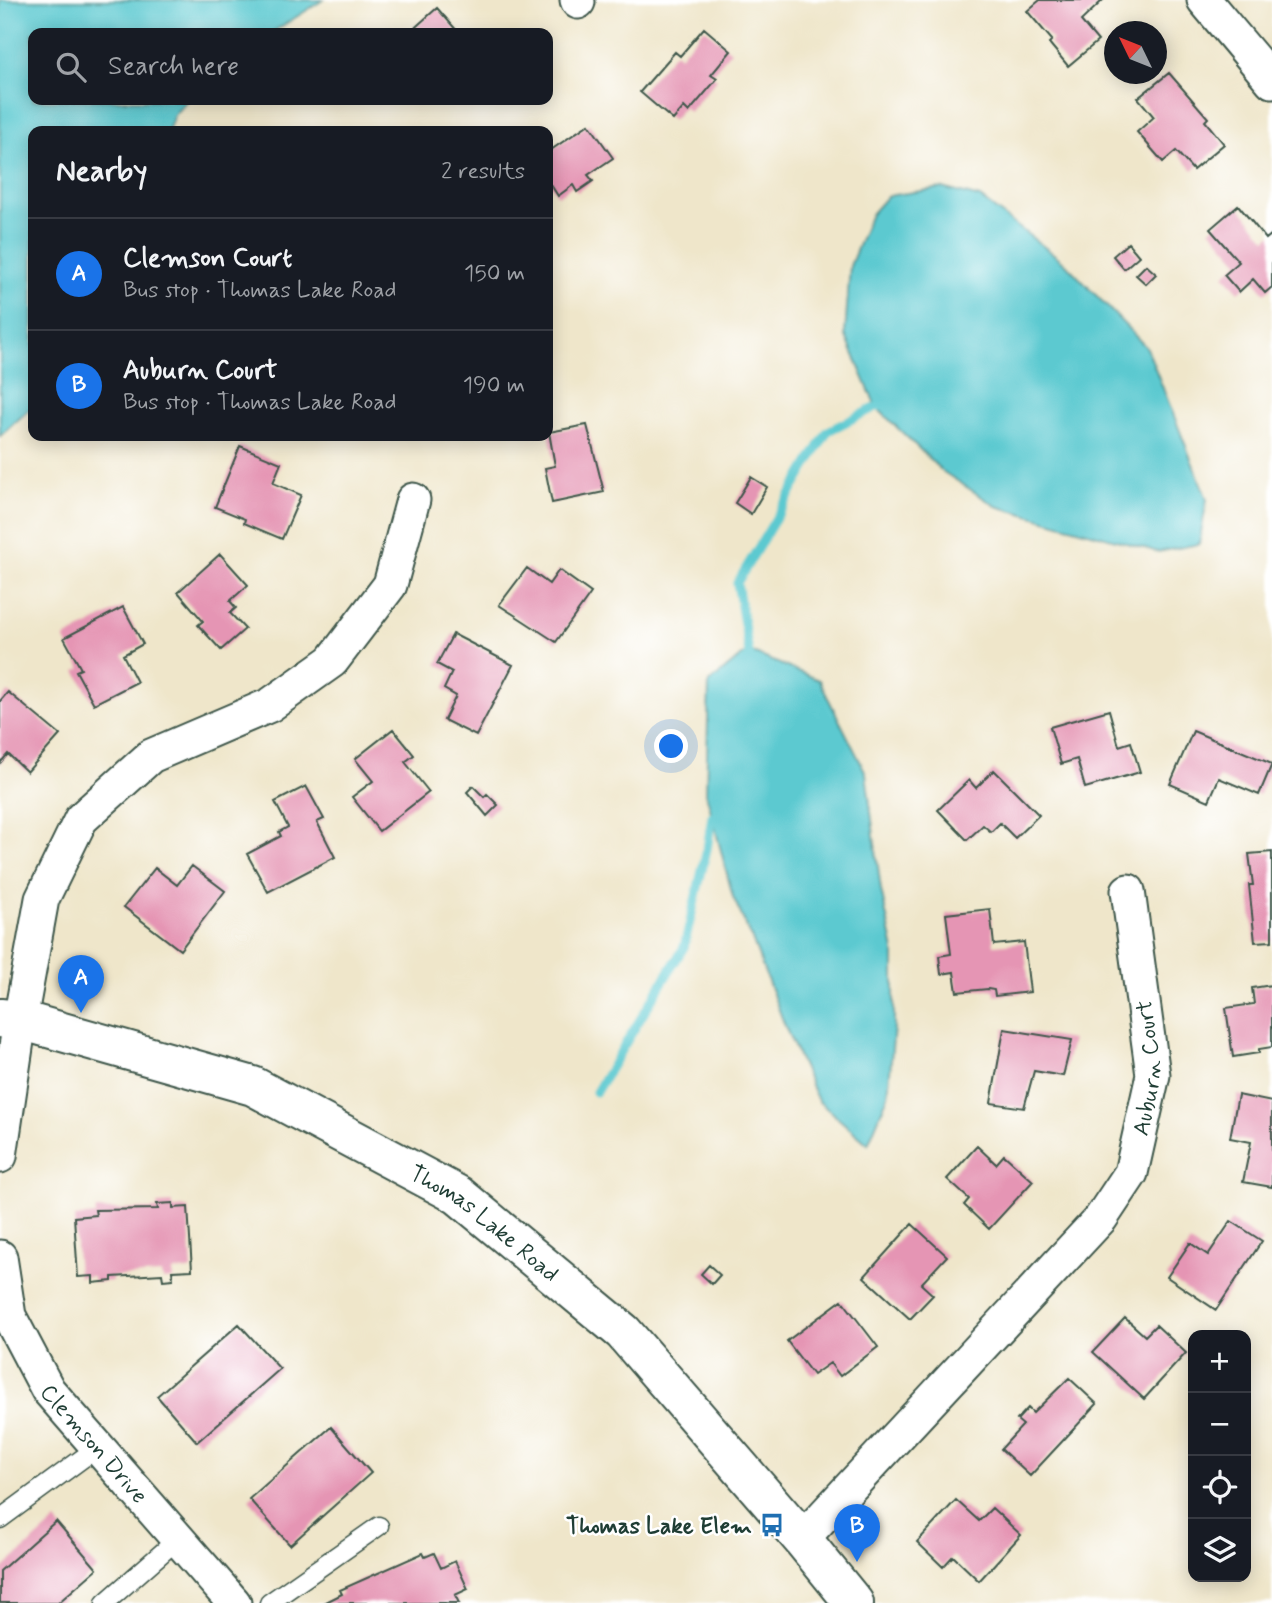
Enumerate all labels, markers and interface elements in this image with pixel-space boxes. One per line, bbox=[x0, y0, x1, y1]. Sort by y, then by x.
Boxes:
north arrow bbox=[1104, 21, 1167, 84]
search box bbox=[28, 28, 553, 105]
icon: search bbox=[52, 48, 90, 86]
text: Search here bbox=[108, 50, 239, 84]
text: Nearby bbox=[56, 152, 147, 191]
text: 2 results bbox=[441, 157, 525, 187]
text: Clemson Court bbox=[123, 242, 292, 276]
text: A bbox=[71, 259, 87, 289]
text: 150 m bbox=[464, 259, 525, 289]
text: Bus stop · Thomas Lake Road bbox=[123, 276, 397, 306]
text: Auburn Court bbox=[123, 354, 277, 388]
text: B bbox=[72, 371, 86, 401]
text: 190 m bbox=[463, 371, 525, 401]
text: Bus stop · Thomas Lake Road bbox=[123, 388, 397, 418]
your location bbox=[654, 729, 688, 763]
pin: A bbox=[58, 955, 104, 1013]
street label: Auburn Court bbox=[1127, 998, 1170, 1139]
street label: Thomas Lake Road bbox=[404, 1159, 564, 1290]
map controls bbox=[1188, 1330, 1251, 1582]
button: + bbox=[1188, 1330, 1251, 1393]
street label: Clemson Drive bbox=[33, 1378, 153, 1511]
button: − bbox=[1188, 1393, 1251, 1456]
button: locate bbox=[1188, 1456, 1251, 1519]
pin: B bbox=[834, 1504, 880, 1562]
bus stop icon: Thomas Lake Elem bbox=[758, 1511, 786, 1539]
place label: Thomas Lake Elem bbox=[566, 1512, 752, 1542]
button: layers bbox=[1188, 1519, 1251, 1582]

